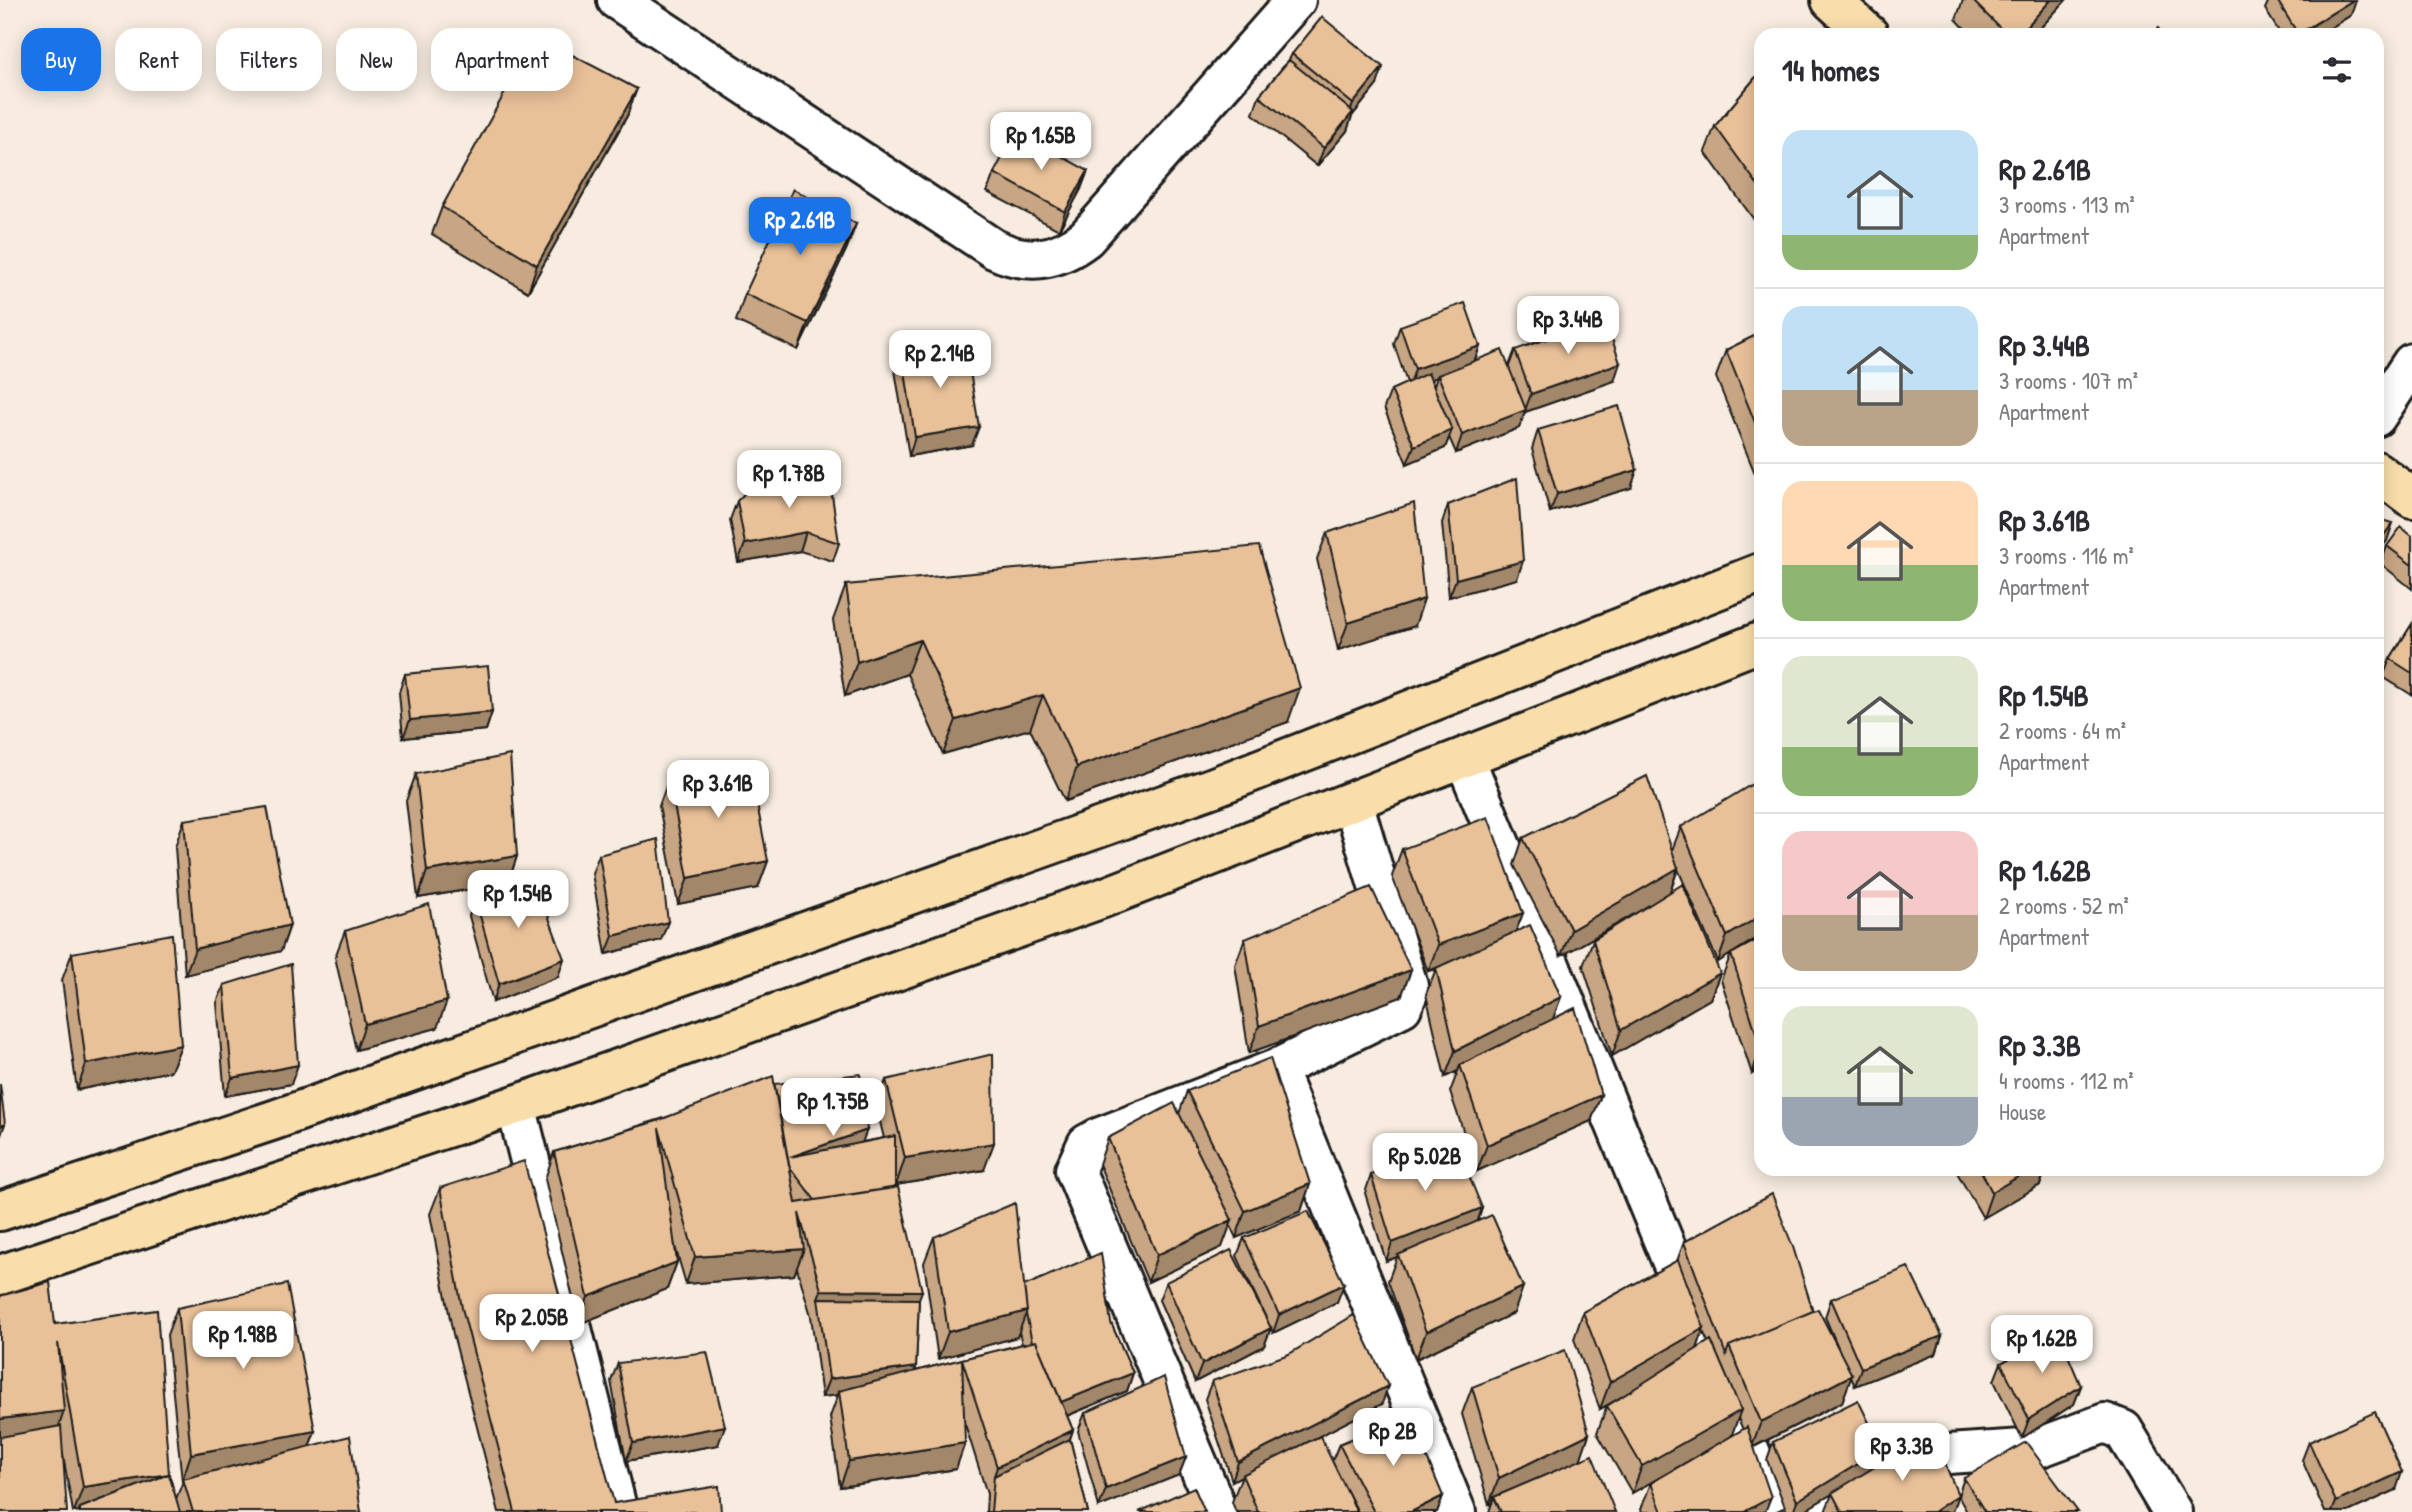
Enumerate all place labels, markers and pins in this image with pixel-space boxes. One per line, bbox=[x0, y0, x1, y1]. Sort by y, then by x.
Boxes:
pin: Rp 1.65B bbox=[969, 113, 1113, 172]
pin: Rp 2.61B bbox=[728, 198, 872, 257]
pin: Rp 3.44B bbox=[1496, 296, 1640, 356]
pin: Rp 2.14B bbox=[868, 330, 1012, 390]
pin: Rp 1.78B bbox=[717, 450, 861, 510]
pin: Rp 3.61B bbox=[646, 760, 790, 820]
pin: Rp 1.54B bbox=[446, 870, 590, 930]
pin: Rp 1.75B bbox=[761, 1078, 905, 1138]
pin: Rp 5.02B bbox=[1353, 1134, 1497, 1193]
pin: Rp 2.05B bbox=[460, 1294, 604, 1354]
pin: Rp 1.98B bbox=[171, 1312, 315, 1371]
pin: Rp 1.62B bbox=[1970, 1316, 2114, 1375]
pin: Rp 2B bbox=[1344, 1408, 1442, 1468]
pin: Rp 3.3B bbox=[1837, 1424, 1967, 1483]

